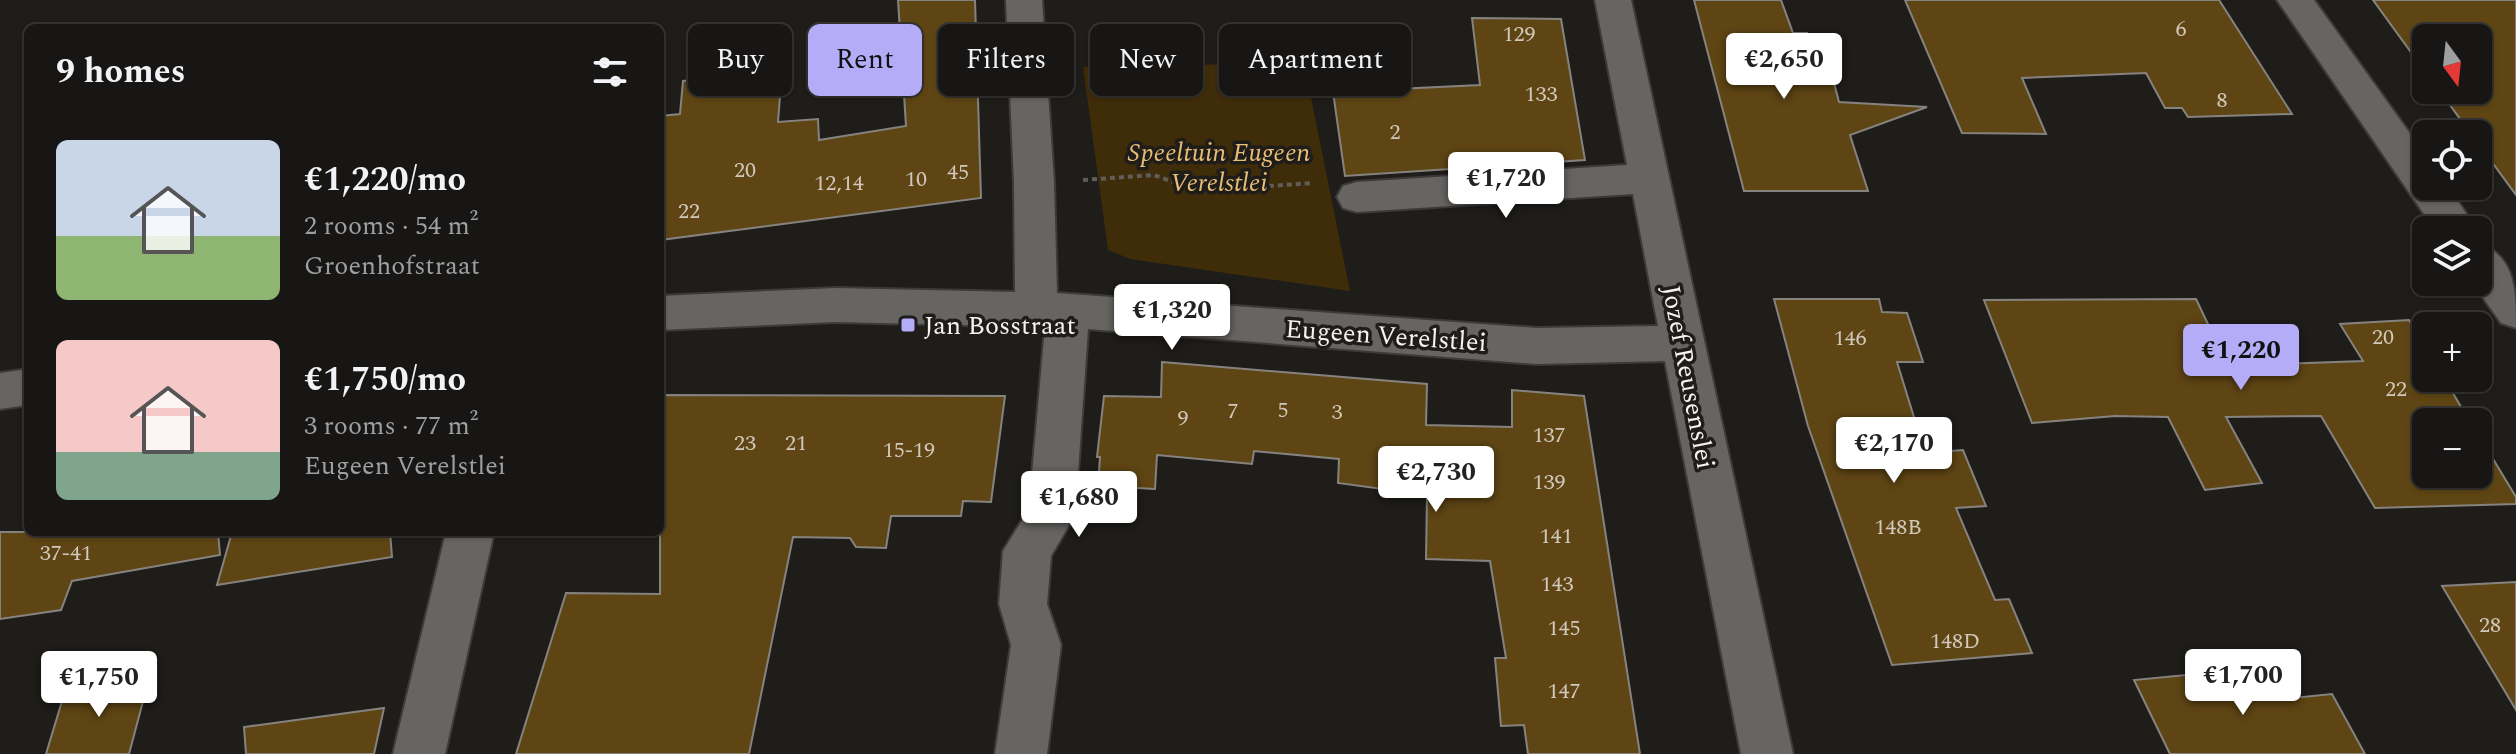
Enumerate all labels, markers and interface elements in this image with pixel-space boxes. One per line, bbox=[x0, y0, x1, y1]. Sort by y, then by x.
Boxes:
house number: 6 bbox=[2175, 13, 2187, 46]
house number: 129 bbox=[1502, 18, 1536, 51]
chip: Buy bbox=[688, 24, 792, 96]
chip: Rent bbox=[808, 24, 922, 96]
chip: Filters bbox=[938, 24, 1074, 96]
chip: New bbox=[1090, 24, 1203, 96]
chip: Apartment bbox=[1219, 24, 1411, 96]
north arrow bbox=[2412, 24, 2492, 104]
map controls bbox=[2412, 24, 2492, 488]
pin: €2,650 bbox=[1719, 33, 1849, 101]
text: €2,650 bbox=[1744, 39, 1824, 79]
text: 9 homes bbox=[56, 46, 186, 98]
icon: filters bbox=[588, 50, 632, 94]
house number: 133 bbox=[1524, 78, 1558, 111]
house number: 8 bbox=[2216, 84, 2228, 117]
house number: 2 bbox=[1389, 116, 1401, 149]
button: locate bbox=[2412, 120, 2492, 200]
park label: Speeltuin Eugeen Verelstlei bbox=[1128, 133, 1310, 203]
pin: €1,720 bbox=[1441, 152, 1571, 220]
text: €1,220/mo bbox=[304, 154, 466, 206]
house number: 20 bbox=[734, 154, 756, 187]
house number: 45 bbox=[947, 156, 969, 189]
text: €1,720 bbox=[1466, 158, 1546, 198]
house number: 10 bbox=[905, 163, 927, 196]
house number: 12,14 bbox=[814, 167, 864, 200]
icon: home bbox=[120, 172, 216, 268]
house number: 22 bbox=[678, 195, 700, 228]
text: 2 rooms · 54 m² bbox=[304, 206, 478, 246]
button: layers bbox=[2412, 216, 2492, 296]
text: Groenhofstraat bbox=[304, 246, 480, 286]
street label: Jozef Reusenslei bbox=[1651, 282, 1725, 473]
pin: €1,320 bbox=[1107, 284, 1237, 352]
text: €1,320 bbox=[1132, 290, 1212, 330]
place label: Jan Bosstraat bbox=[924, 306, 1076, 346]
street label: Eugeen Verelstlei bbox=[1284, 309, 1488, 363]
button: + bbox=[2412, 312, 2492, 392]
marker: Jan Bosstraat bbox=[899, 316, 917, 334]
house number: 20 bbox=[2372, 321, 2394, 354]
house number: 146 bbox=[1833, 322, 1867, 355]
pin: €1,220 bbox=[2176, 324, 2306, 392]
text: €1,220 bbox=[2201, 330, 2281, 370]
text: €1,750/mo bbox=[304, 354, 466, 406]
icon: home bbox=[120, 372, 216, 468]
house number: 22 bbox=[2385, 373, 2407, 406]
house number: 5 bbox=[1277, 394, 1289, 427]
house number: 7 bbox=[1227, 395, 1239, 428]
house number: 3 bbox=[1331, 396, 1343, 429]
house number: 9 bbox=[1177, 402, 1189, 435]
text: 3 rooms · 77 m² bbox=[304, 406, 478, 446]
button: − bbox=[2412, 408, 2492, 488]
pin: €2,170 bbox=[1829, 417, 1959, 485]
house number: 137 bbox=[1532, 419, 1566, 452]
text: €2,170 bbox=[1854, 423, 1934, 463]
house number: 23 bbox=[734, 427, 756, 460]
house number: 21 bbox=[785, 427, 807, 460]
house number: 15-19 bbox=[883, 434, 935, 467]
text: Eugeen Verelstlei bbox=[304, 446, 506, 486]
pin: €2,730 bbox=[1371, 446, 1501, 514]
text: €2,730 bbox=[1396, 452, 1476, 492]
house number: 139 bbox=[1532, 466, 1566, 499]
pin: €1,680 bbox=[1014, 471, 1144, 539]
text: €1,680 bbox=[1039, 477, 1119, 517]
house number: 148B bbox=[1874, 511, 1922, 544]
house number: 141 bbox=[1539, 520, 1573, 553]
house number: 37-41 bbox=[40, 537, 92, 570]
house number: 143 bbox=[1540, 568, 1574, 601]
house number: 28 bbox=[2479, 609, 2501, 642]
house number: 145 bbox=[1547, 612, 1581, 645]
house number: 148D bbox=[1930, 625, 1980, 658]
pin: €1,700 bbox=[2178, 649, 2308, 717]
pin: €1,750 bbox=[34, 651, 164, 719]
text: €1,700 bbox=[2203, 655, 2283, 695]
text: €1,750 bbox=[59, 657, 139, 697]
house number: 147 bbox=[1547, 675, 1581, 708]

